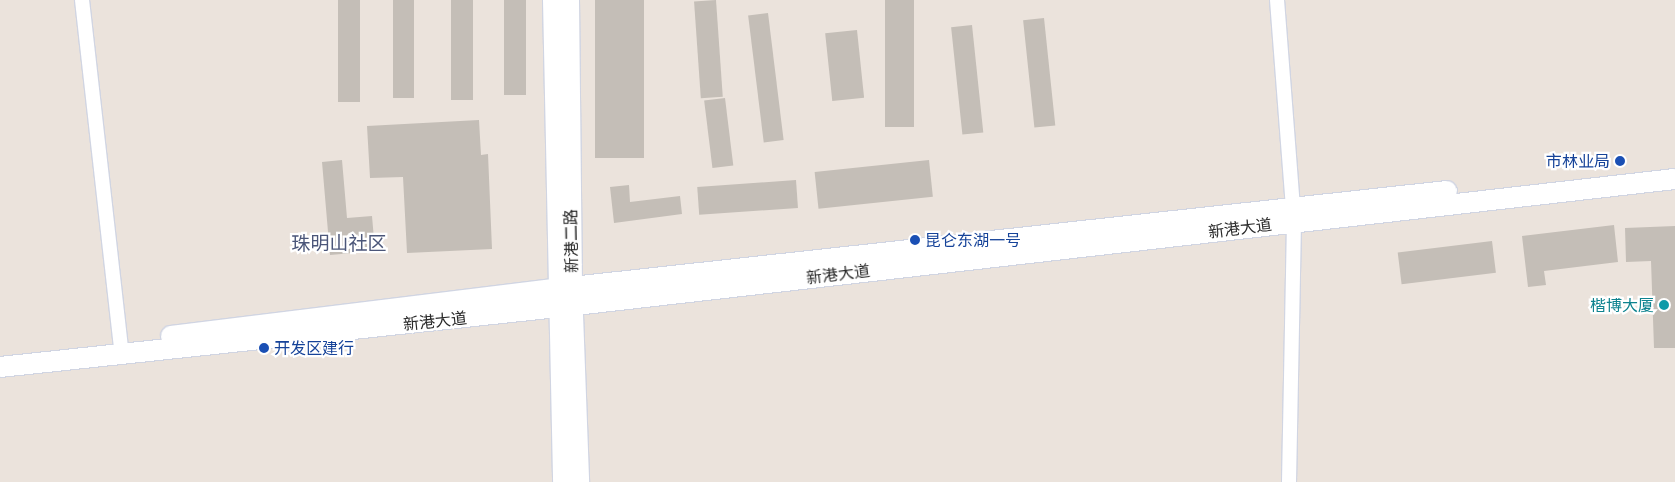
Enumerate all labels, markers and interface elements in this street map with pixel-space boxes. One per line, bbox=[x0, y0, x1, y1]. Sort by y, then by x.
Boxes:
place label: 市林业局 bbox=[1546, 151, 1610, 171]
marker: 市林业局 bbox=[1614, 155, 1626, 167]
street label: 新港二路 bbox=[561, 209, 581, 273]
street label: 新港大道 bbox=[1207, 215, 1273, 241]
place label: 昆仑东湖一号 bbox=[925, 230, 1021, 250]
district label: 珠明山社区 bbox=[292, 233, 386, 255]
marker: 昆仑东湖一号 bbox=[909, 234, 921, 246]
street label: 新港大道 bbox=[805, 261, 871, 287]
place label: 楷博大厦 bbox=[1590, 295, 1654, 315]
marker: 楷博大厦 bbox=[1658, 299, 1670, 311]
street label: 新港大道 bbox=[402, 308, 468, 334]
place label: 开发区建行 bbox=[274, 338, 354, 358]
marker: 开发区建行 bbox=[258, 342, 270, 354]

